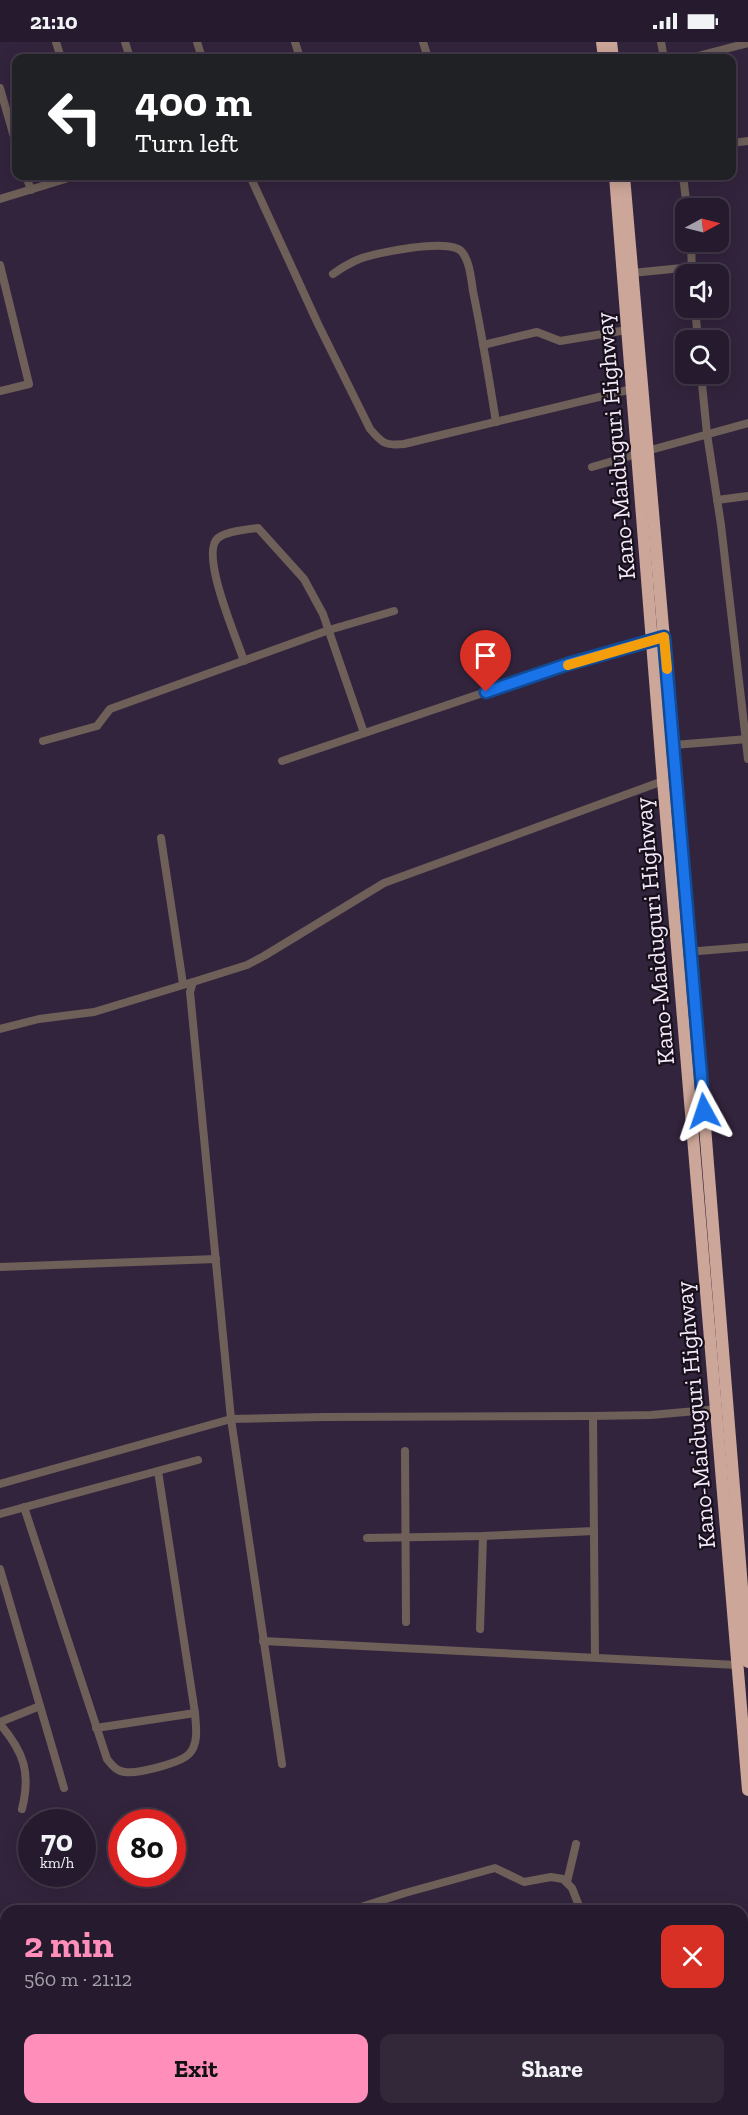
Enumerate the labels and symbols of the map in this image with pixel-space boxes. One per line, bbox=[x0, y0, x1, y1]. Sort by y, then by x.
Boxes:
north arrow bbox=[675, 198, 729, 252]
street label: Kano-Maiduguri Highway bbox=[589, 310, 641, 581]
pin bbox=[460, 630, 511, 692]
street label: Kano-Maiduguri Highway bbox=[628, 795, 680, 1066]
position arrow bbox=[672, 1079, 736, 1143]
street label: Kano-Maiduguri Highway bbox=[669, 1279, 721, 1550]
speed limit sign: 80 bbox=[108, 1809, 186, 1887]

